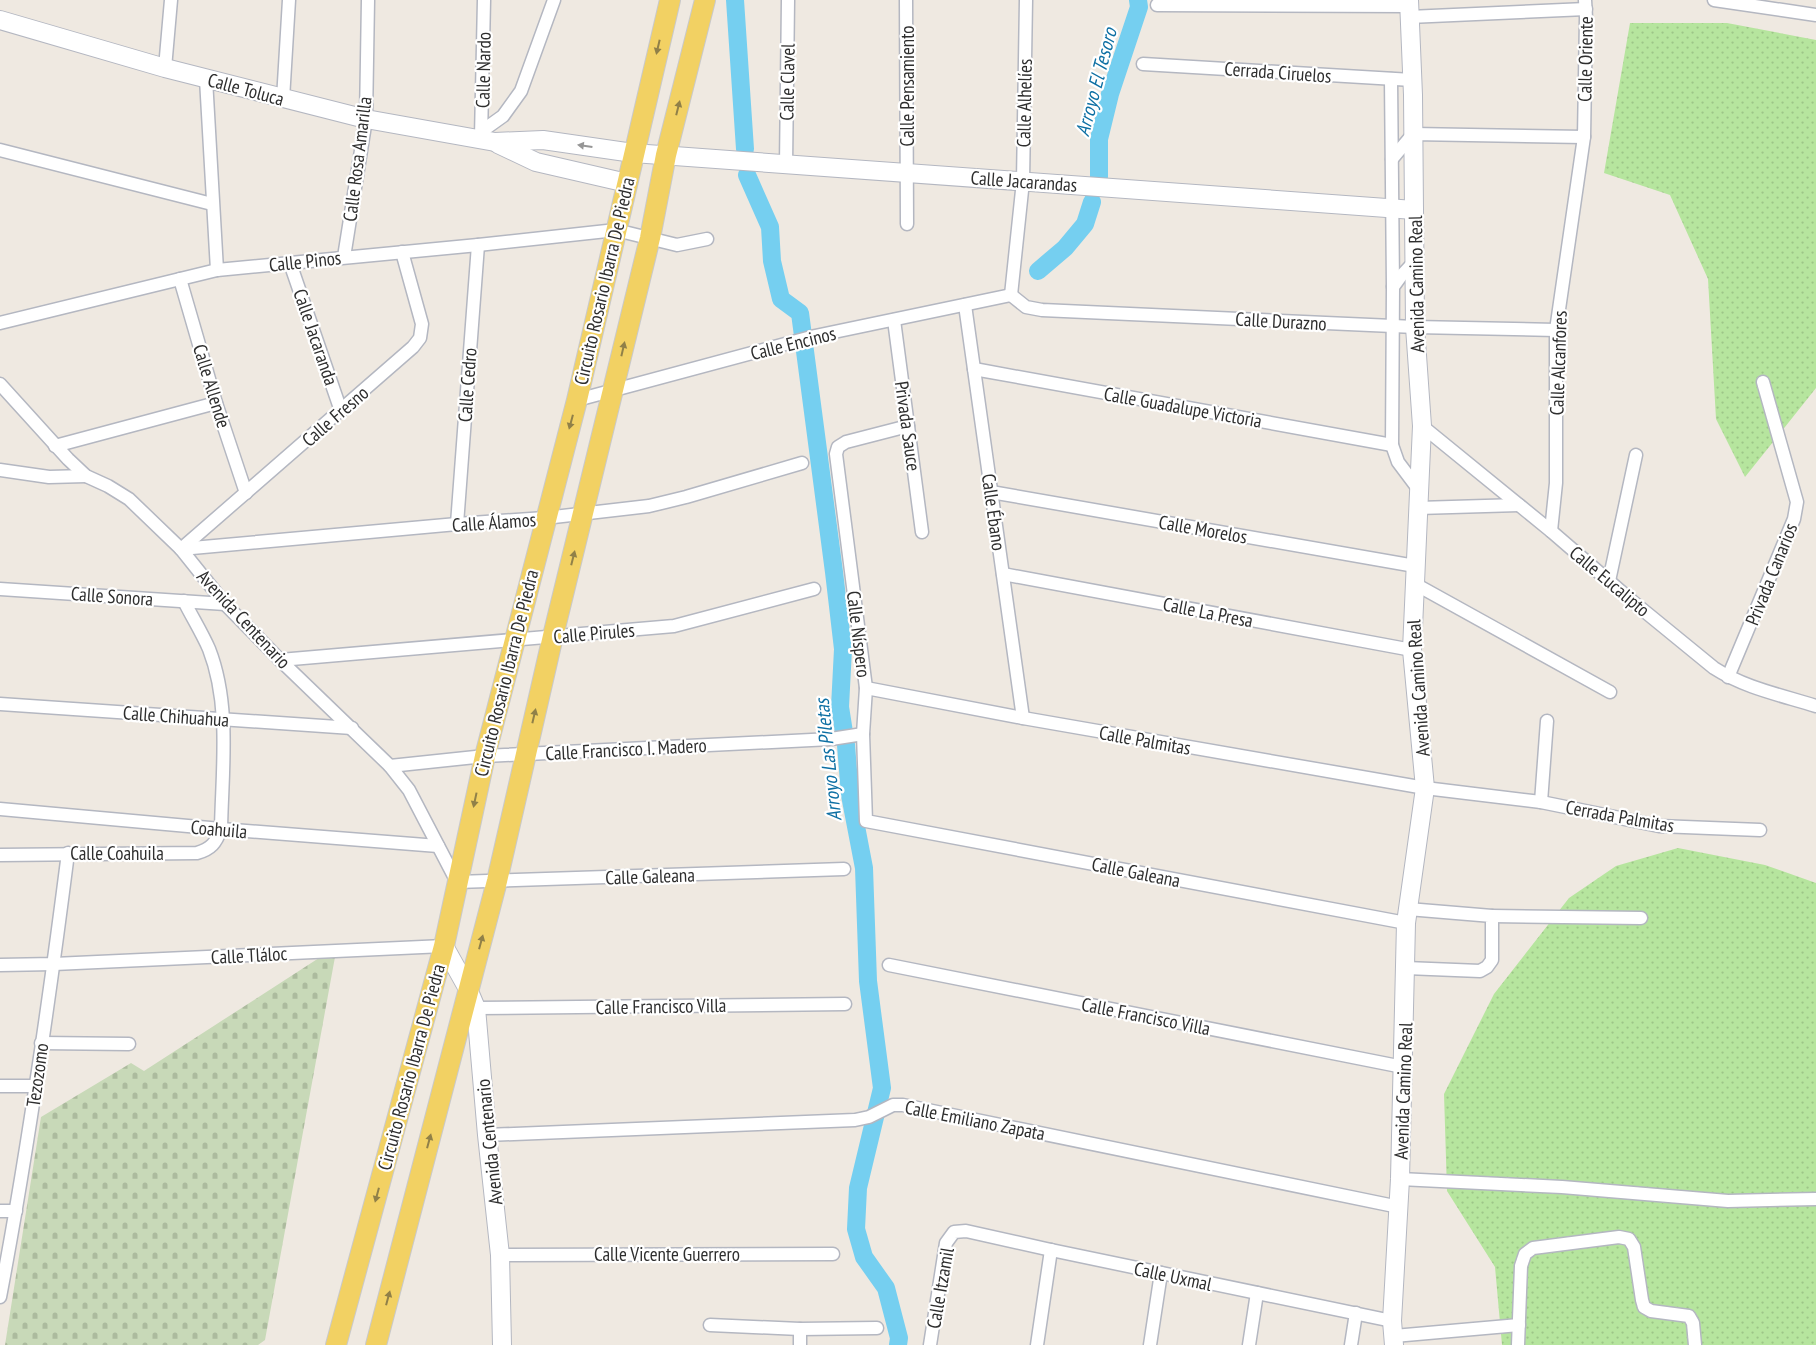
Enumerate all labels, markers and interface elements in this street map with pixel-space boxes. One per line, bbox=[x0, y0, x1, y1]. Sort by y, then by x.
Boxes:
street label: Calle Oriente bbox=[1572, 16, 1598, 102]
water label: Arroyo El Tesoro bbox=[1069, 24, 1123, 139]
street label: Calle Pensamiento bbox=[895, 26, 919, 146]
street label: Calle Nardo bbox=[470, 32, 496, 108]
one-way arrow bbox=[654, 40, 662, 55]
street label: Calle Clavel bbox=[774, 43, 800, 121]
street label: Cerrada Ciruelos bbox=[1224, 56, 1332, 88]
street label: Calle Alhelíes bbox=[1011, 58, 1037, 148]
street label: Calle Toluca bbox=[205, 67, 287, 111]
street label: Calle Rosa Amarilla bbox=[337, 95, 377, 223]
one-way arrow bbox=[674, 101, 682, 116]
one-way arrow bbox=[577, 142, 593, 150]
street label: Calle Jacarandas bbox=[970, 165, 1078, 197]
street label: Circuito Rosario Ibarra De Piedra bbox=[568, 175, 640, 387]
street label: Avenida Camino Real bbox=[1403, 215, 1429, 353]
street label: Calle Pinos bbox=[268, 245, 342, 277]
street label: Calle Jacaranda bbox=[288, 286, 344, 388]
street label: Calle Durazno bbox=[1235, 307, 1327, 335]
street label: Calle Alcanfores bbox=[1544, 310, 1572, 416]
street label: Calle Encinos bbox=[748, 321, 838, 365]
street label: Calle Allende bbox=[188, 341, 236, 431]
one-way arrow bbox=[619, 342, 627, 357]
street label: Calle Cedro bbox=[452, 347, 482, 423]
street label: Calle Fresno bbox=[297, 380, 373, 452]
street label: Privada Sauce bbox=[890, 380, 926, 473]
street label: Calle Guadalupe Victoria bbox=[1102, 381, 1264, 433]
one-way arrow bbox=[567, 415, 575, 430]
street label: Calle Ébano bbox=[977, 472, 1011, 552]
street label: Calle Álamos bbox=[451, 507, 537, 537]
street label: Calle Morelos bbox=[1157, 509, 1249, 549]
street label: Privada Canarios bbox=[1740, 519, 1802, 629]
street label: Calle Eucalipto bbox=[1565, 540, 1655, 622]
one-way arrow bbox=[569, 551, 577, 566]
street label: Avenida Centenario bbox=[192, 564, 296, 674]
street label: Circuito Rosario Ibarra De Piedra bbox=[469, 567, 543, 779]
street label: Calle Sonora bbox=[70, 581, 154, 611]
street label: Calle Níspero bbox=[842, 589, 876, 679]
street label: Calle La Presa bbox=[1161, 592, 1255, 632]
street label: Calle Pirules bbox=[552, 617, 636, 649]
street label: Avenida Camino Real bbox=[1401, 618, 1435, 757]
water label: Arroyo Las Piletas bbox=[808, 695, 847, 822]
street label: Calle Chihuahua bbox=[122, 700, 230, 732]
one-way arrow bbox=[530, 708, 538, 723]
street label: Calle Palmitas bbox=[1097, 720, 1193, 760]
street label: Calle Francisco I. Madero bbox=[545, 733, 707, 765]
one-way arrow bbox=[471, 792, 479, 807]
street label: Cerrada Palmitas bbox=[1564, 795, 1676, 837]
street label: Coahuila bbox=[190, 815, 248, 843]
street label: Calle Coahuila bbox=[70, 841, 164, 865]
street label: Calle Galeana bbox=[1090, 852, 1182, 892]
street label: Calle Galeana bbox=[605, 862, 695, 890]
one-way arrow bbox=[477, 935, 485, 950]
street label: Calle Tláloc bbox=[210, 941, 288, 969]
street label: Circuito Rosario Ibarra De Piedra bbox=[372, 961, 450, 1173]
street label: Calle Francisco Villa bbox=[1080, 992, 1212, 1040]
street label: Calle Francisco Villa bbox=[595, 993, 727, 1019]
street label: Avenida Camino Real bbox=[1389, 1021, 1417, 1160]
street label: Tezozomo bbox=[21, 1042, 53, 1108]
street label: Avenida Centenario bbox=[470, 1078, 508, 1206]
street label: Calle Emiliano Zapata bbox=[903, 1095, 1047, 1145]
one-way arrow bbox=[425, 1133, 433, 1148]
one-way arrow bbox=[372, 1188, 380, 1203]
street label: Calle Vicente Guerrero bbox=[594, 1242, 740, 1266]
street label: Calle Itzamil bbox=[921, 1245, 959, 1330]
street label: Calle Uxmal bbox=[1132, 1256, 1215, 1296]
one-way arrow bbox=[385, 1290, 393, 1305]

